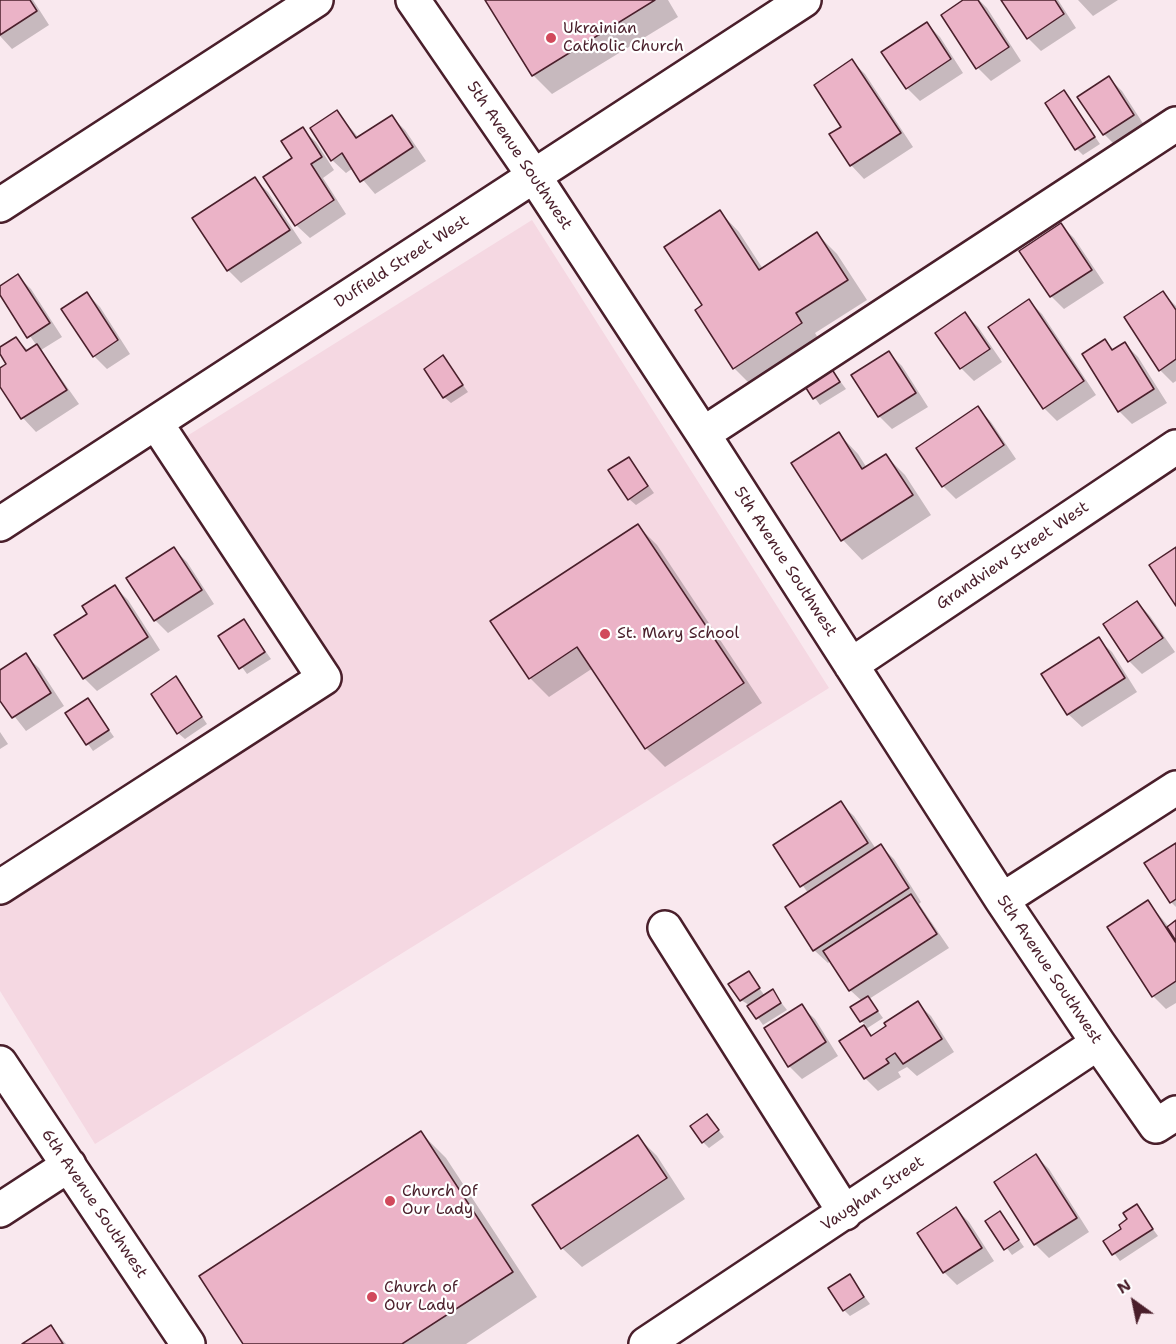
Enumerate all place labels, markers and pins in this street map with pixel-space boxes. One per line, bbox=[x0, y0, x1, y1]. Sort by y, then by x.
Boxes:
place label: Ukrainian Catholic Church bbox=[563, 19, 684, 57]
marker: Ukrainian Catholic Church bbox=[544, 31, 558, 45]
place label: St. Mary School bbox=[617, 624, 739, 644]
marker: St. Mary School bbox=[598, 627, 612, 641]
place label: Church Of Our Lady bbox=[402, 1182, 478, 1220]
marker: Church Of Our Lady bbox=[383, 1194, 397, 1208]
place label: Church of Our Lady bbox=[384, 1278, 458, 1316]
marker: Church of Our Lady bbox=[365, 1290, 379, 1304]

